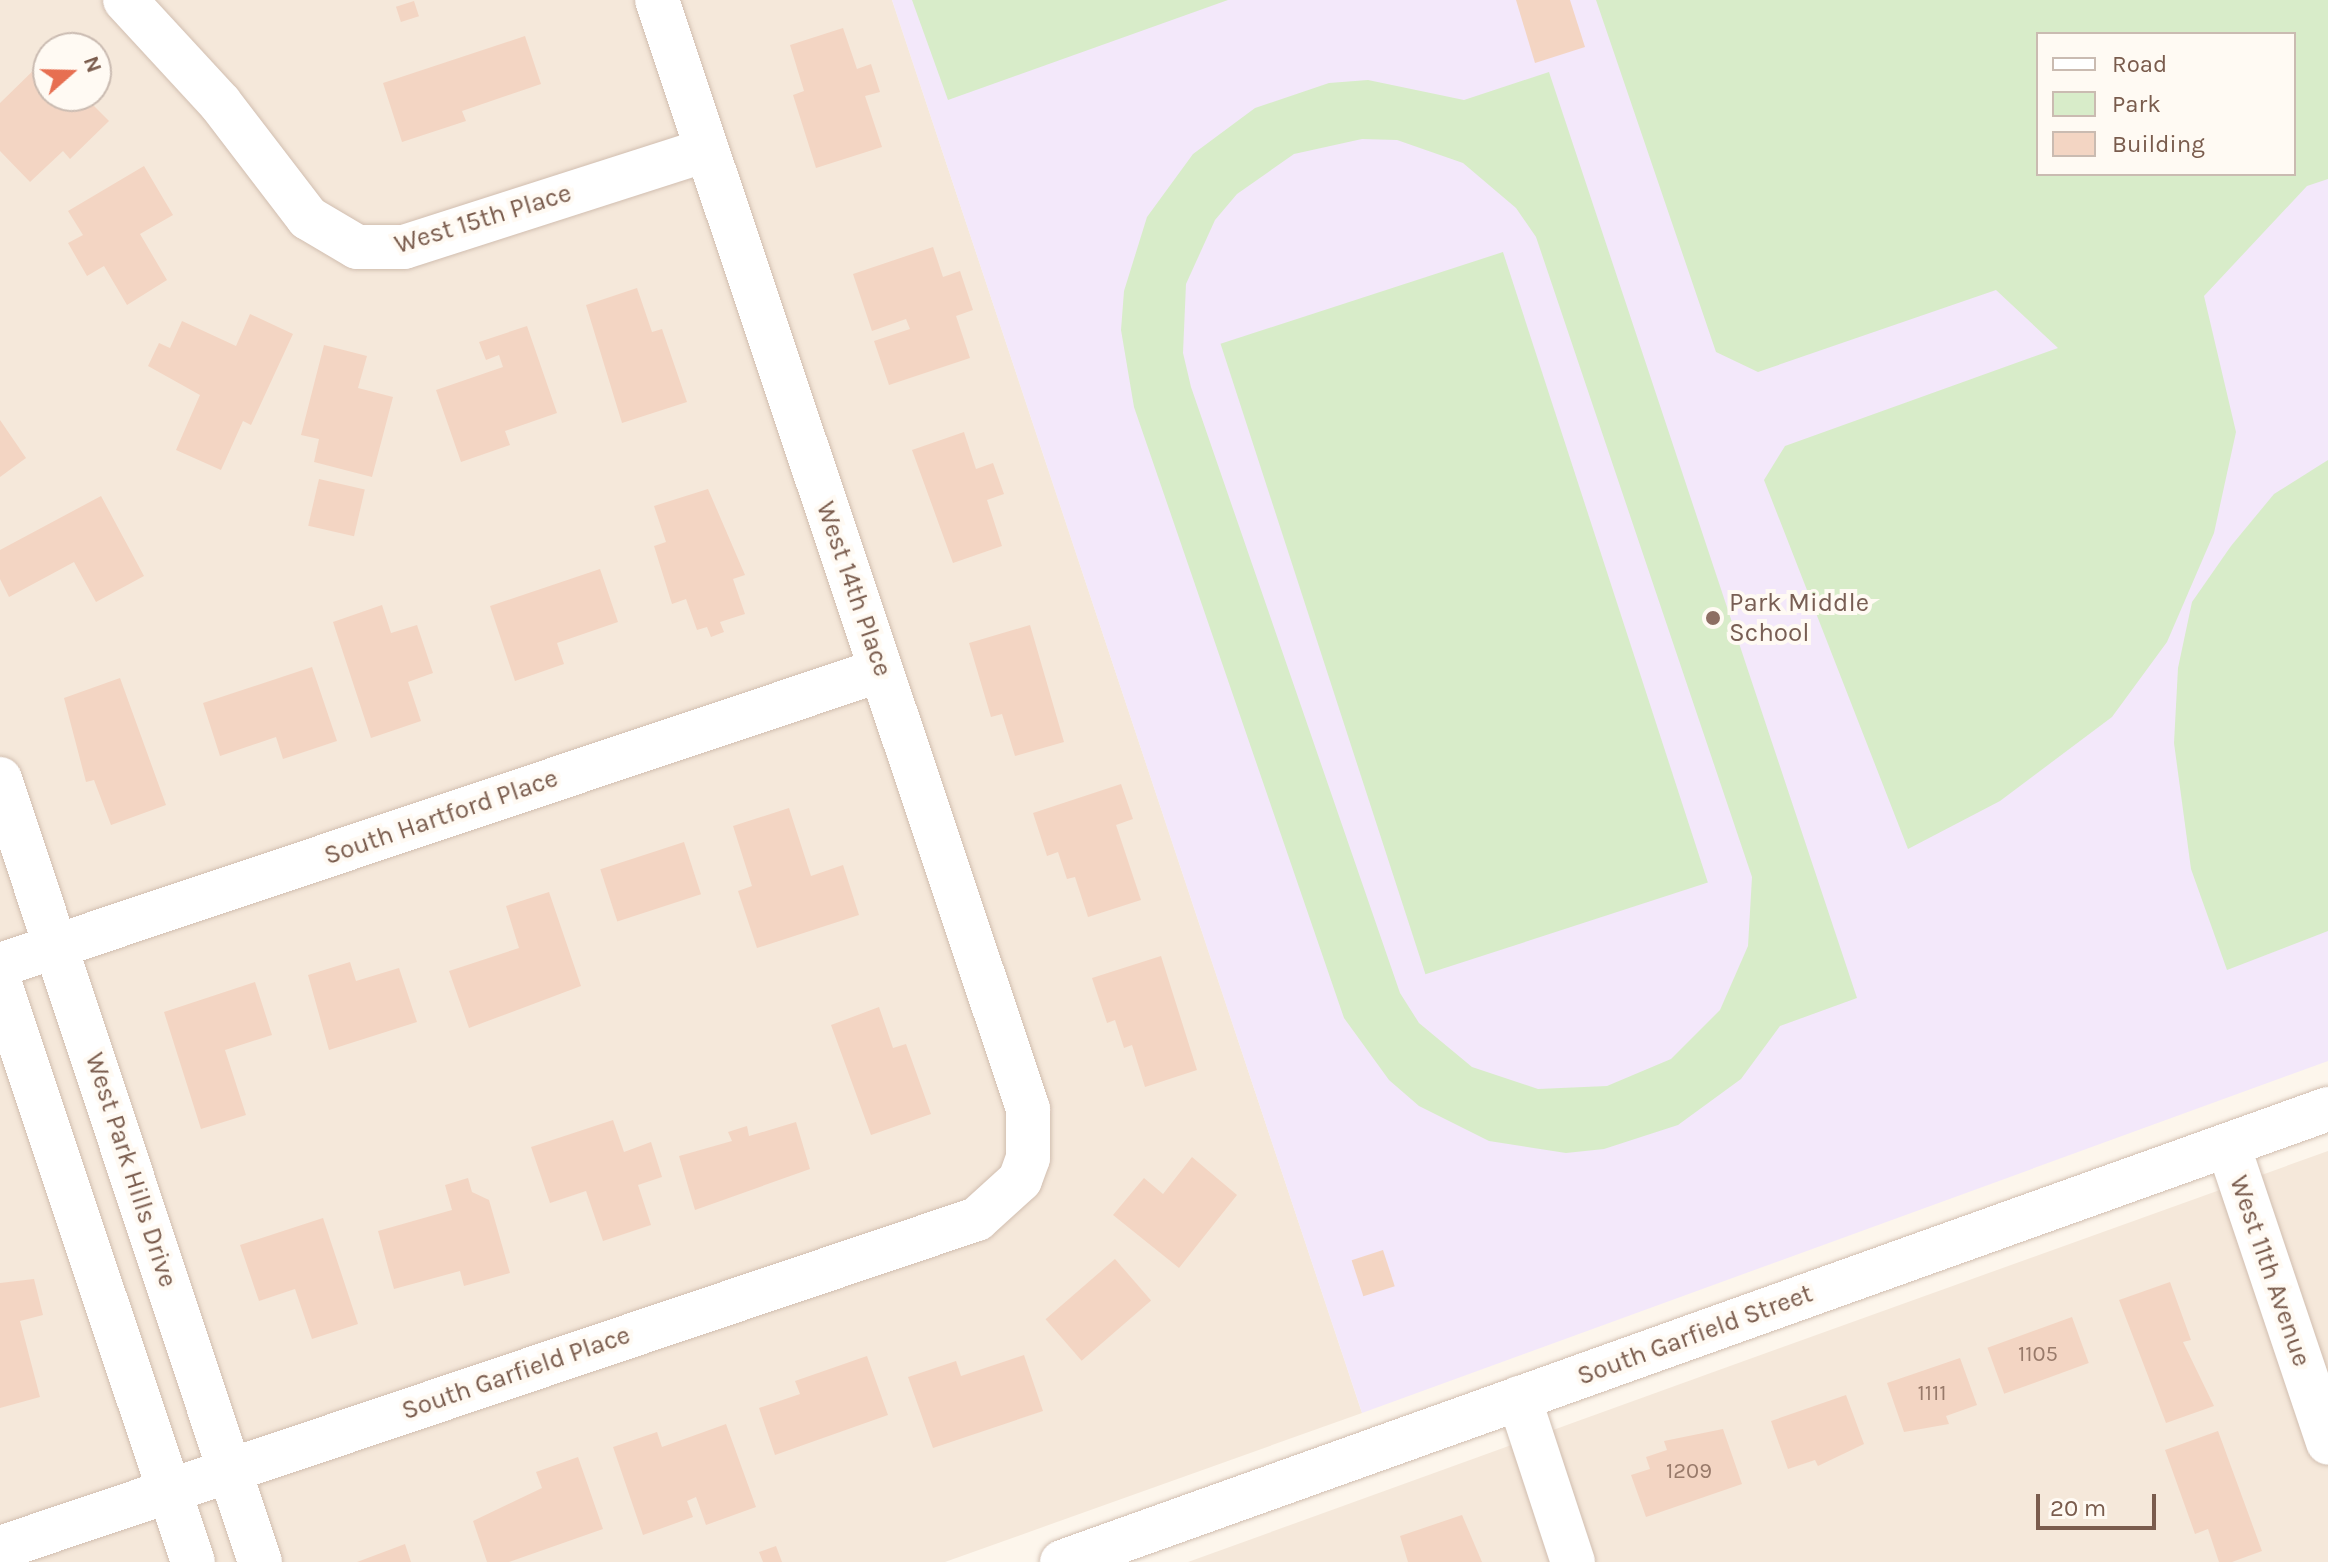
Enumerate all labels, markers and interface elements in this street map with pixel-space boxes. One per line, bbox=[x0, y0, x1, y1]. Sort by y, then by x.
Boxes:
north arrow bbox=[32, 32, 112, 112]
legend bbox=[2036, 32, 2296, 176]
text: Road bbox=[2112, 50, 2167, 78]
text: N bbox=[78, 53, 108, 76]
text: Park bbox=[2112, 90, 2161, 118]
text: Building bbox=[2112, 130, 2205, 158]
street label: West 15th Place bbox=[391, 177, 575, 261]
street label: West 14th Place bbox=[809, 497, 899, 681]
place label: Park Middle School bbox=[1729, 587, 1869, 648]
marker: Park Middle School bbox=[1704, 609, 1722, 627]
street label: South Hartford Place bbox=[320, 762, 562, 872]
street label: West Park Hills Drive bbox=[78, 1049, 184, 1291]
street label: West 11th Avenue bbox=[2223, 1171, 2317, 1371]
street label: South Garfield Street bbox=[1573, 1278, 1817, 1392]
street label: South Garfield Place bbox=[398, 1319, 634, 1427]
house number: 1105 bbox=[2018, 1342, 2058, 1368]
house number: 1111 bbox=[1917, 1381, 1947, 1407]
house number: 1209 bbox=[1666, 1459, 1712, 1485]
scale bar bbox=[2040, 1478, 2160, 1528]
text: 20 m bbox=[2050, 1494, 2106, 1522]

